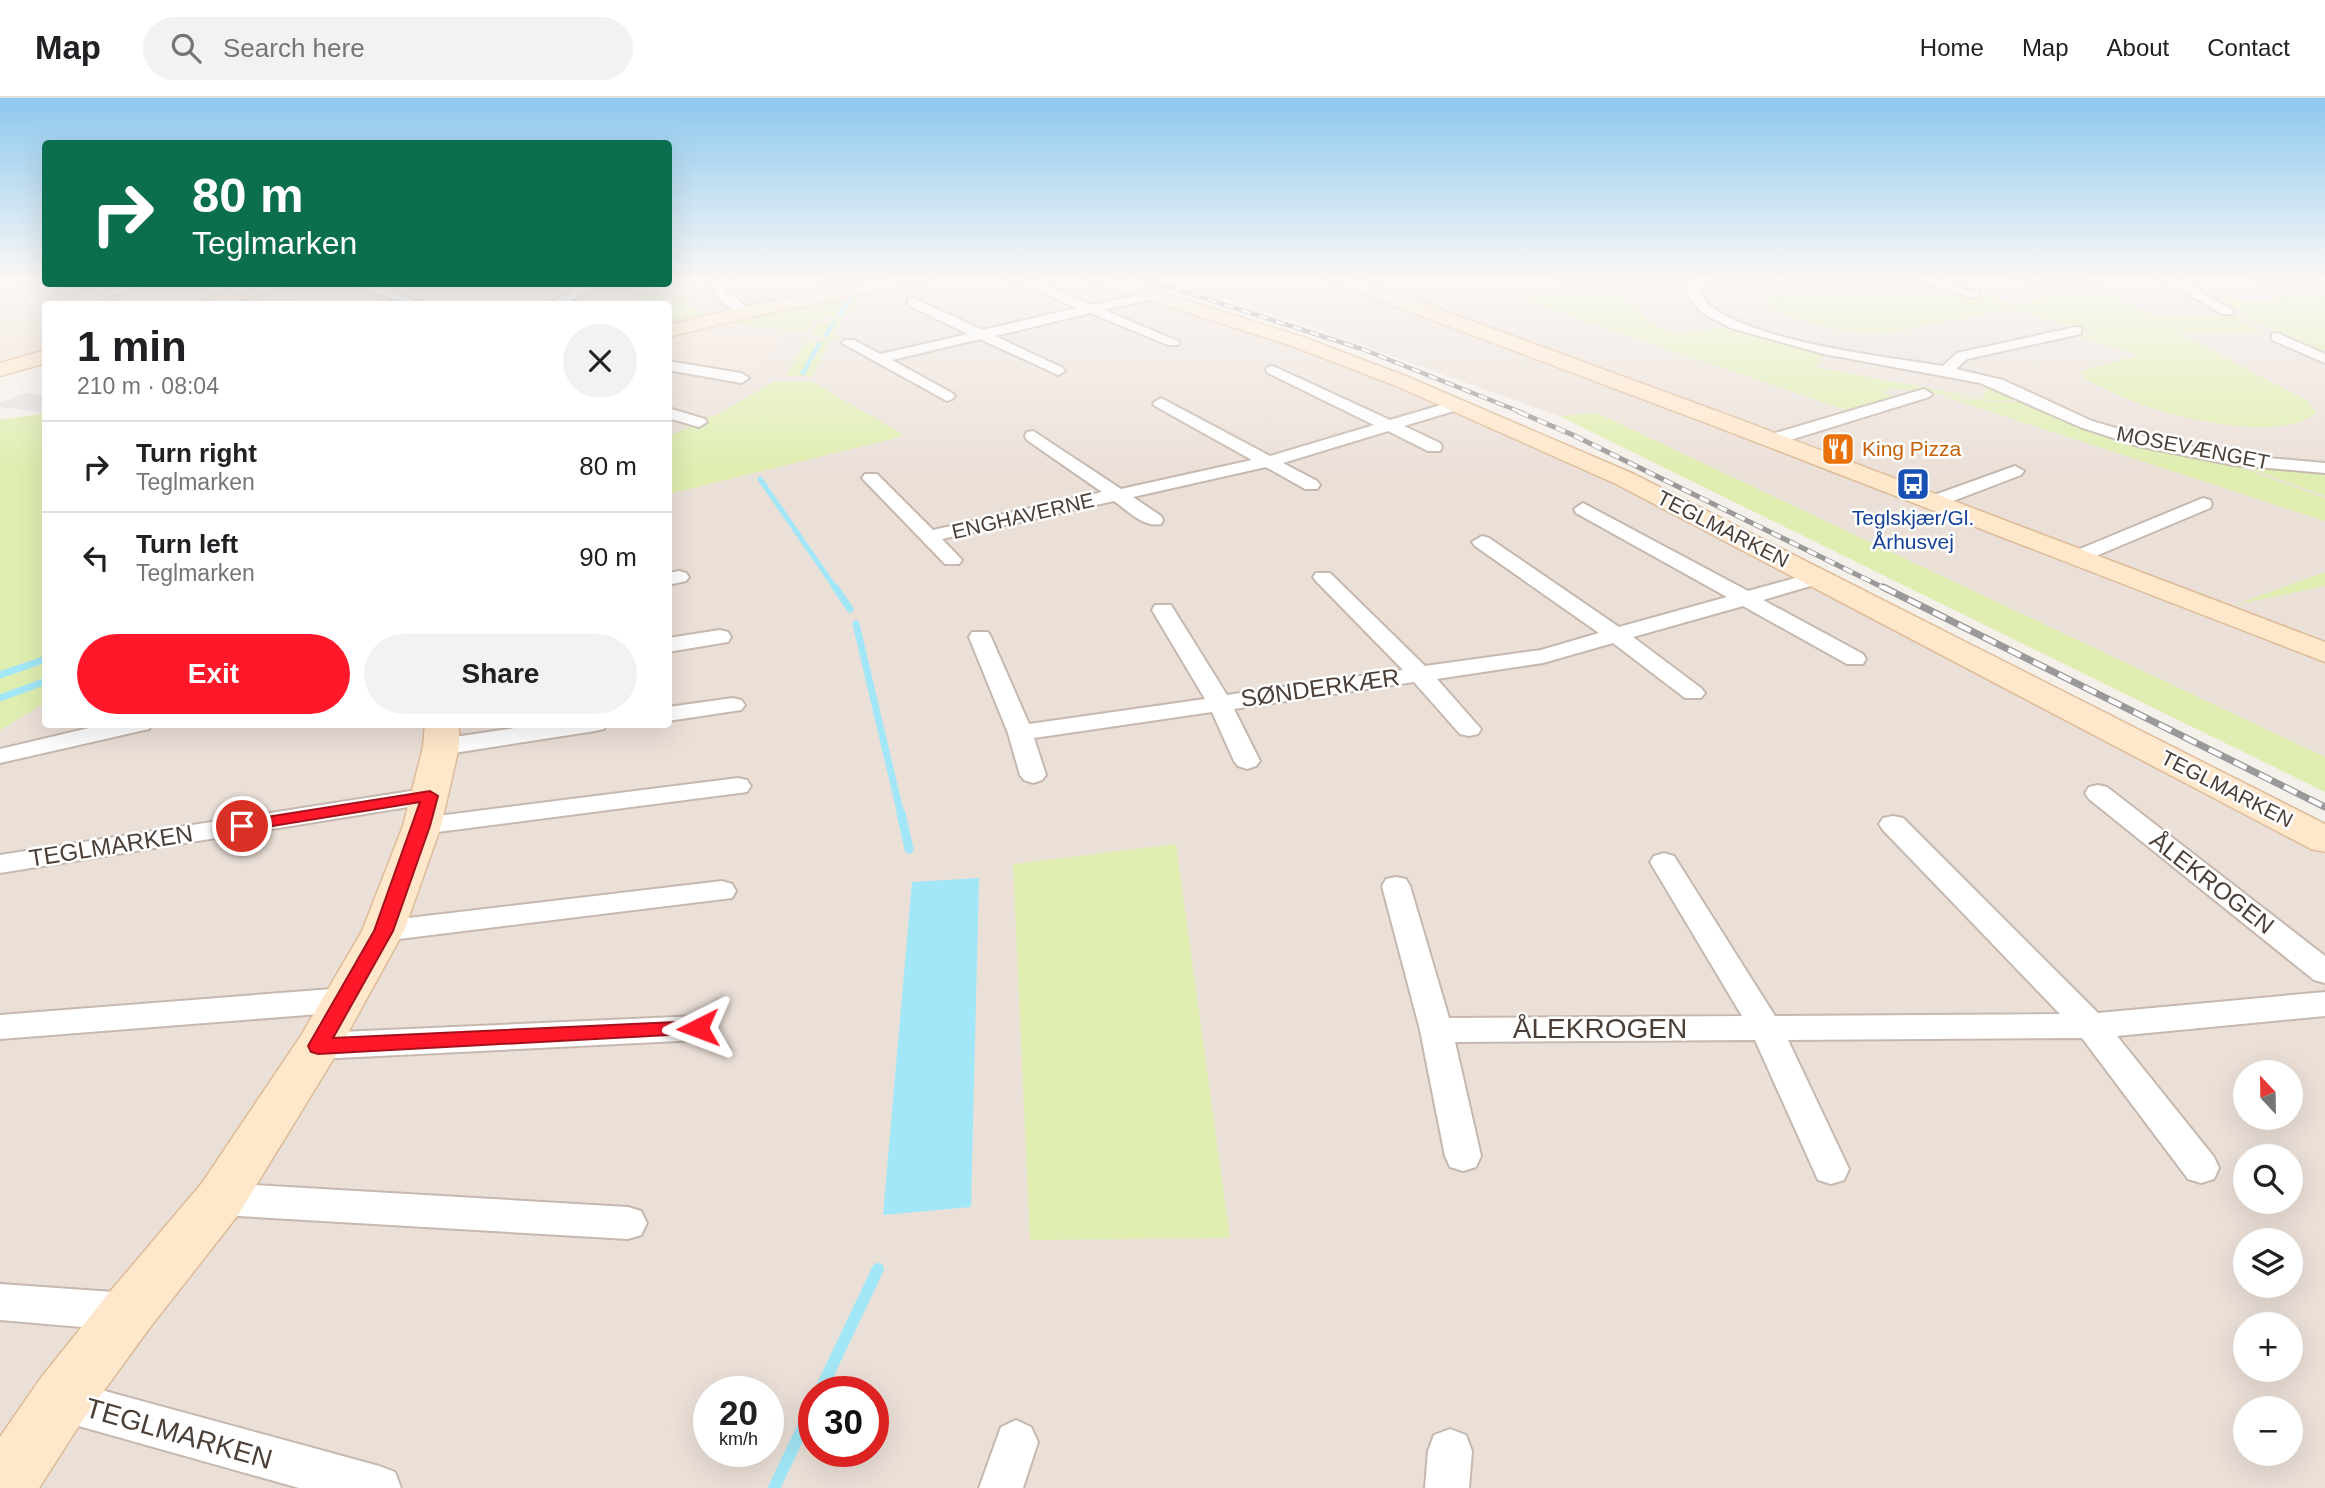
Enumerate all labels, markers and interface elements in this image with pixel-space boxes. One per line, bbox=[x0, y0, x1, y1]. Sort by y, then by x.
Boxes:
search box bbox=[143, 17, 633, 80]
text: Map bbox=[35, 29, 101, 66]
icon: search bbox=[167, 29, 205, 67]
text: Search here bbox=[223, 33, 365, 63]
text: Home bbox=[1920, 34, 1984, 61]
text: Map bbox=[2022, 34, 2069, 61]
text: About bbox=[2107, 34, 2169, 61]
text: Contact bbox=[2207, 34, 2290, 61]
icon: right bbox=[77, 168, 168, 259]
text: 80 m bbox=[192, 168, 304, 222]
text: Teglmarken bbox=[192, 225, 357, 261]
text: 1 min bbox=[77, 323, 187, 370]
button: close bbox=[563, 324, 637, 398]
text: 210 m · 08:04 bbox=[77, 373, 219, 399]
street label: MOSEVÆNGET bbox=[2115, 421, 2272, 474]
restaurant icon: King Pizza bbox=[1819, 430, 1857, 468]
place label: King Pizza bbox=[1862, 437, 1962, 460]
text: Turn right bbox=[136, 438, 257, 468]
icon: right bbox=[77, 448, 115, 486]
text: 80 m bbox=[579, 451, 637, 481]
bus stop icon: Teglskjær/Gl. Århusvej bbox=[1894, 465, 1932, 503]
text: Teglmarken bbox=[136, 469, 255, 495]
street label: TEGLMARKEN bbox=[1654, 485, 1793, 572]
street label: ENGHAVERNE bbox=[949, 488, 1096, 543]
place label: Teglskjær/Gl. Århusvej bbox=[1852, 506, 1974, 553]
text: Turn left bbox=[136, 529, 238, 559]
icon: left bbox=[77, 539, 115, 577]
text: 90 m bbox=[579, 542, 637, 572]
text: Teglmarken bbox=[136, 560, 255, 586]
button: Exit bbox=[77, 634, 350, 714]
button: Share bbox=[364, 634, 637, 714]
street label: SØNDERKÆR bbox=[1239, 663, 1401, 712]
street label: TEGLMARKEN bbox=[2158, 745, 2297, 832]
pin bbox=[212, 796, 272, 856]
icon: arrive bbox=[223, 807, 261, 845]
street label: TEGLMARKEN bbox=[27, 819, 195, 872]
street label: ÅLEKROGEN bbox=[2145, 826, 2279, 939]
position arrow bbox=[661, 991, 735, 1065]
street label: ÅLEKROGEN bbox=[1513, 1013, 1687, 1044]
north arrow bbox=[2233, 1060, 2303, 1130]
map controls bbox=[2233, 1060, 2303, 1466]
button: search bbox=[2233, 1144, 2303, 1214]
button: layers bbox=[2233, 1228, 2303, 1298]
button: + bbox=[2233, 1312, 2303, 1382]
speed limit sign: 30 bbox=[798, 1376, 889, 1467]
street label: TEGLMARKEN bbox=[82, 1392, 276, 1475]
text: 20 bbox=[719, 1393, 758, 1432]
button: − bbox=[2233, 1396, 2303, 1466]
text: km/h bbox=[719, 1429, 758, 1449]

